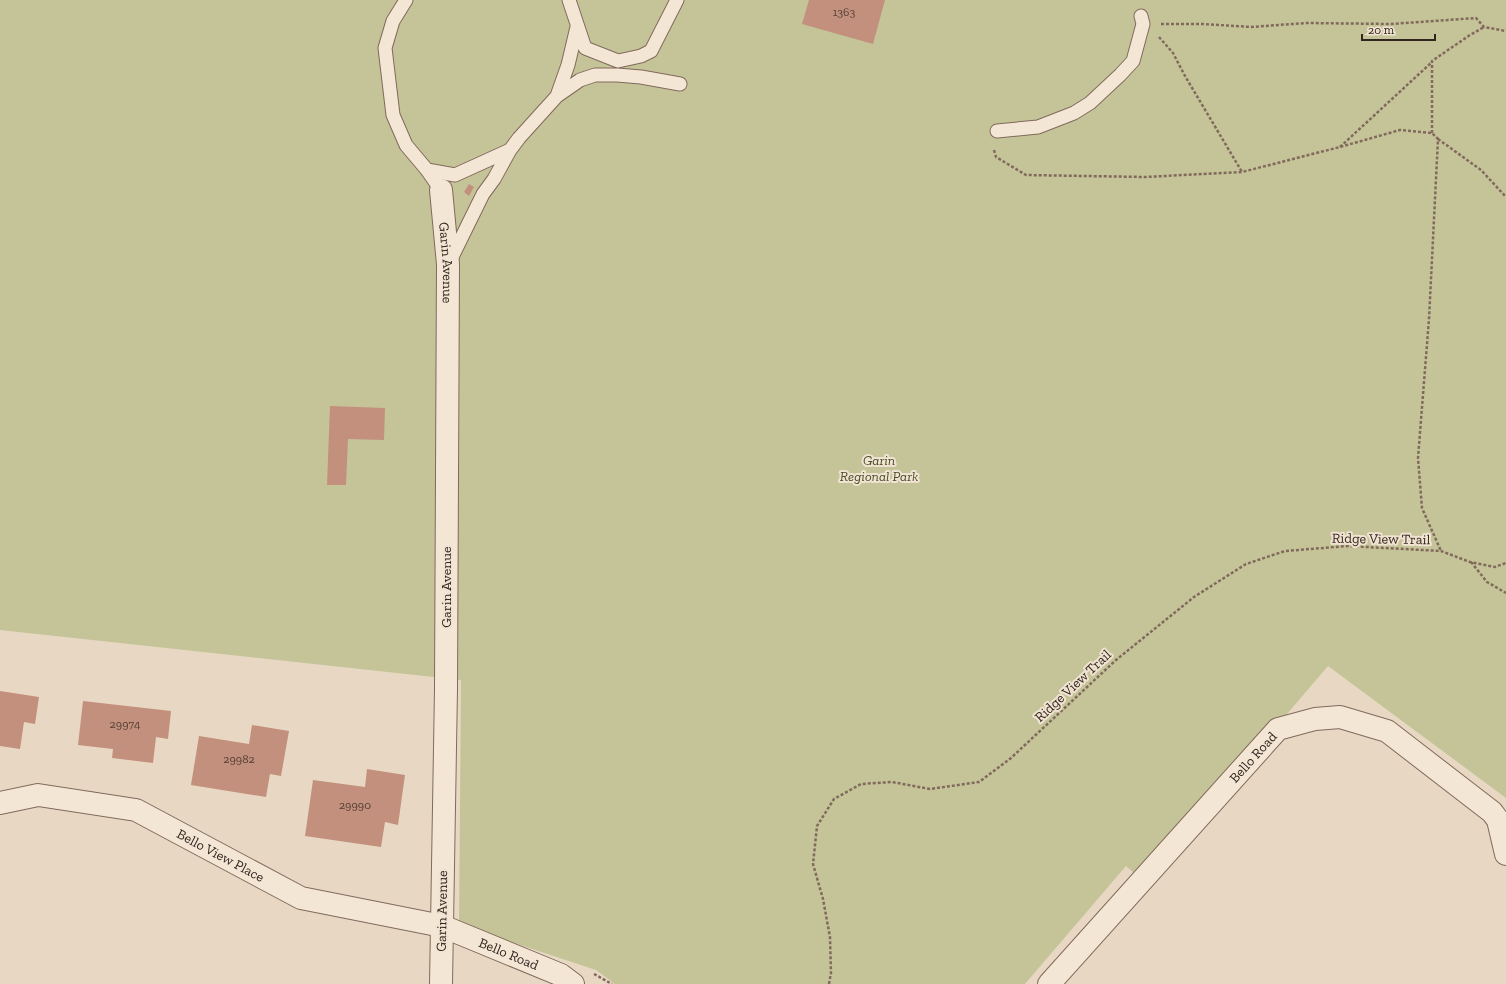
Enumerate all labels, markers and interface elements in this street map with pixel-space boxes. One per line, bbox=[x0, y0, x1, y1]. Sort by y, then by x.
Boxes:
house number: 1363 bbox=[833, 5, 855, 19]
scale bar bbox=[1362, 16, 1435, 42]
text: 20 m bbox=[1368, 23, 1395, 37]
street label: Garin Avenue bbox=[436, 221, 457, 304]
park label: Garin Regional Park bbox=[840, 452, 918, 485]
street label: Ridge View Trail bbox=[1332, 530, 1431, 548]
street label: Garin Avenue bbox=[438, 546, 455, 628]
street label: Ridge View Trail bbox=[1031, 646, 1115, 726]
house number: 29974 bbox=[110, 717, 141, 731]
street label: Bello Road bbox=[1225, 728, 1280, 786]
house number: 29982 bbox=[223, 752, 255, 766]
house number: 29990 bbox=[339, 798, 371, 812]
street label: Bello View Place bbox=[174, 825, 268, 886]
street label: Garin Avenue bbox=[433, 870, 451, 952]
street label: Bello Road bbox=[476, 934, 541, 973]

